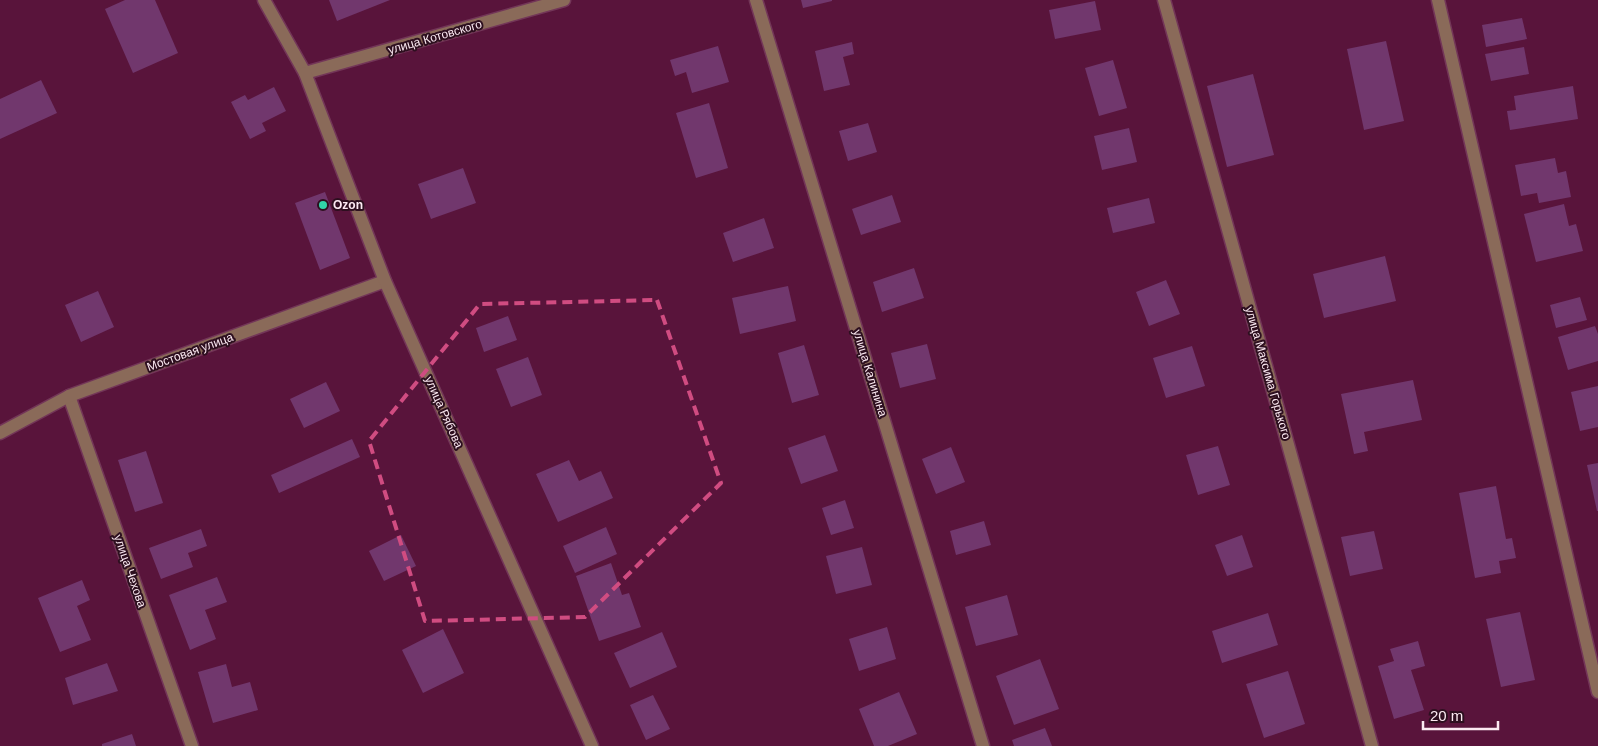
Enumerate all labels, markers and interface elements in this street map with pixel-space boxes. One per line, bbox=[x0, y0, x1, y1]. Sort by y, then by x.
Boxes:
street label: улица Котовского bbox=[387, 17, 484, 57]
place label: Ozon bbox=[333, 198, 363, 212]
marker: Ozon bbox=[317, 199, 329, 211]
street label: улица Максима Горького bbox=[1242, 305, 1294, 441]
street label: улица Калинина bbox=[850, 328, 890, 419]
street label: Мостовая улица bbox=[145, 330, 235, 374]
street label: улица Рябова bbox=[422, 374, 466, 450]
street label: улица Чехова bbox=[111, 533, 149, 610]
scale bar bbox=[1423, 698, 1498, 730]
text: 20 m bbox=[1430, 707, 1463, 724]

